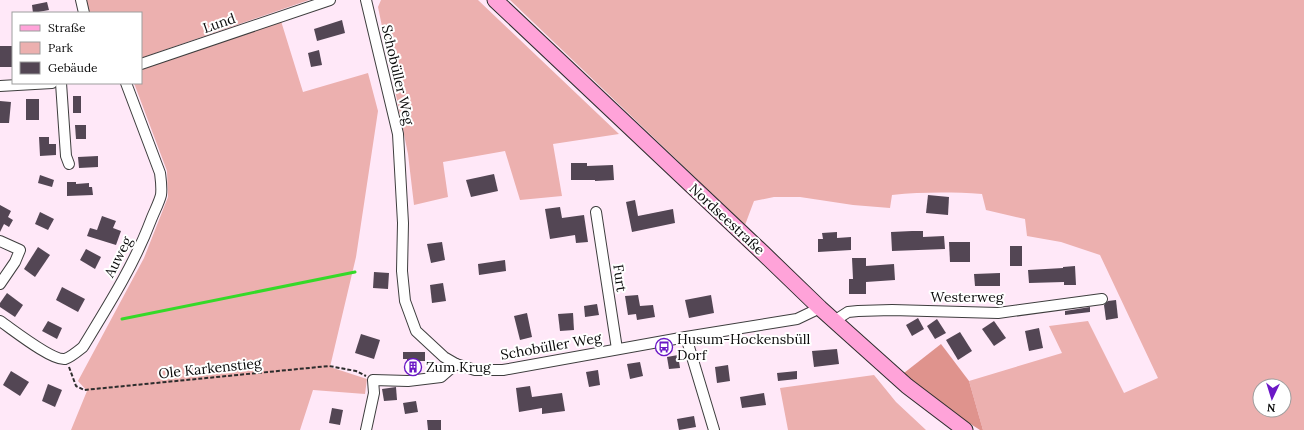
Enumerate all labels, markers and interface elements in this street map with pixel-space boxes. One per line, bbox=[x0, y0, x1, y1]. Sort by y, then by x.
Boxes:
street label: Lund bbox=[200, 9, 238, 37]
legend bbox=[12, 12, 142, 84]
text: Straße bbox=[48, 20, 86, 35]
street label: Schobüller Weg bbox=[378, 23, 418, 127]
text: Park bbox=[48, 40, 74, 55]
text: Gebäude bbox=[48, 60, 98, 75]
street label: Nordseestraße bbox=[685, 179, 769, 259]
street label: Auweg bbox=[100, 233, 136, 281]
street label: Furt bbox=[609, 263, 631, 293]
street label: Westerweg bbox=[931, 288, 1004, 306]
street label: Schobüller Weg bbox=[499, 328, 603, 364]
place label: Husum-Hockensbüll Dorf bbox=[677, 330, 811, 364]
bus stop icon: Husum-Hockensbüll Dorf bbox=[654, 337, 674, 357]
street label: Ole Karkenstieg bbox=[158, 354, 263, 382]
building icon: Zum Krug bbox=[403, 357, 423, 377]
place label: Zum Krug bbox=[426, 358, 491, 376]
north arrow bbox=[1252, 378, 1292, 418]
text: N bbox=[1266, 401, 1276, 415]

